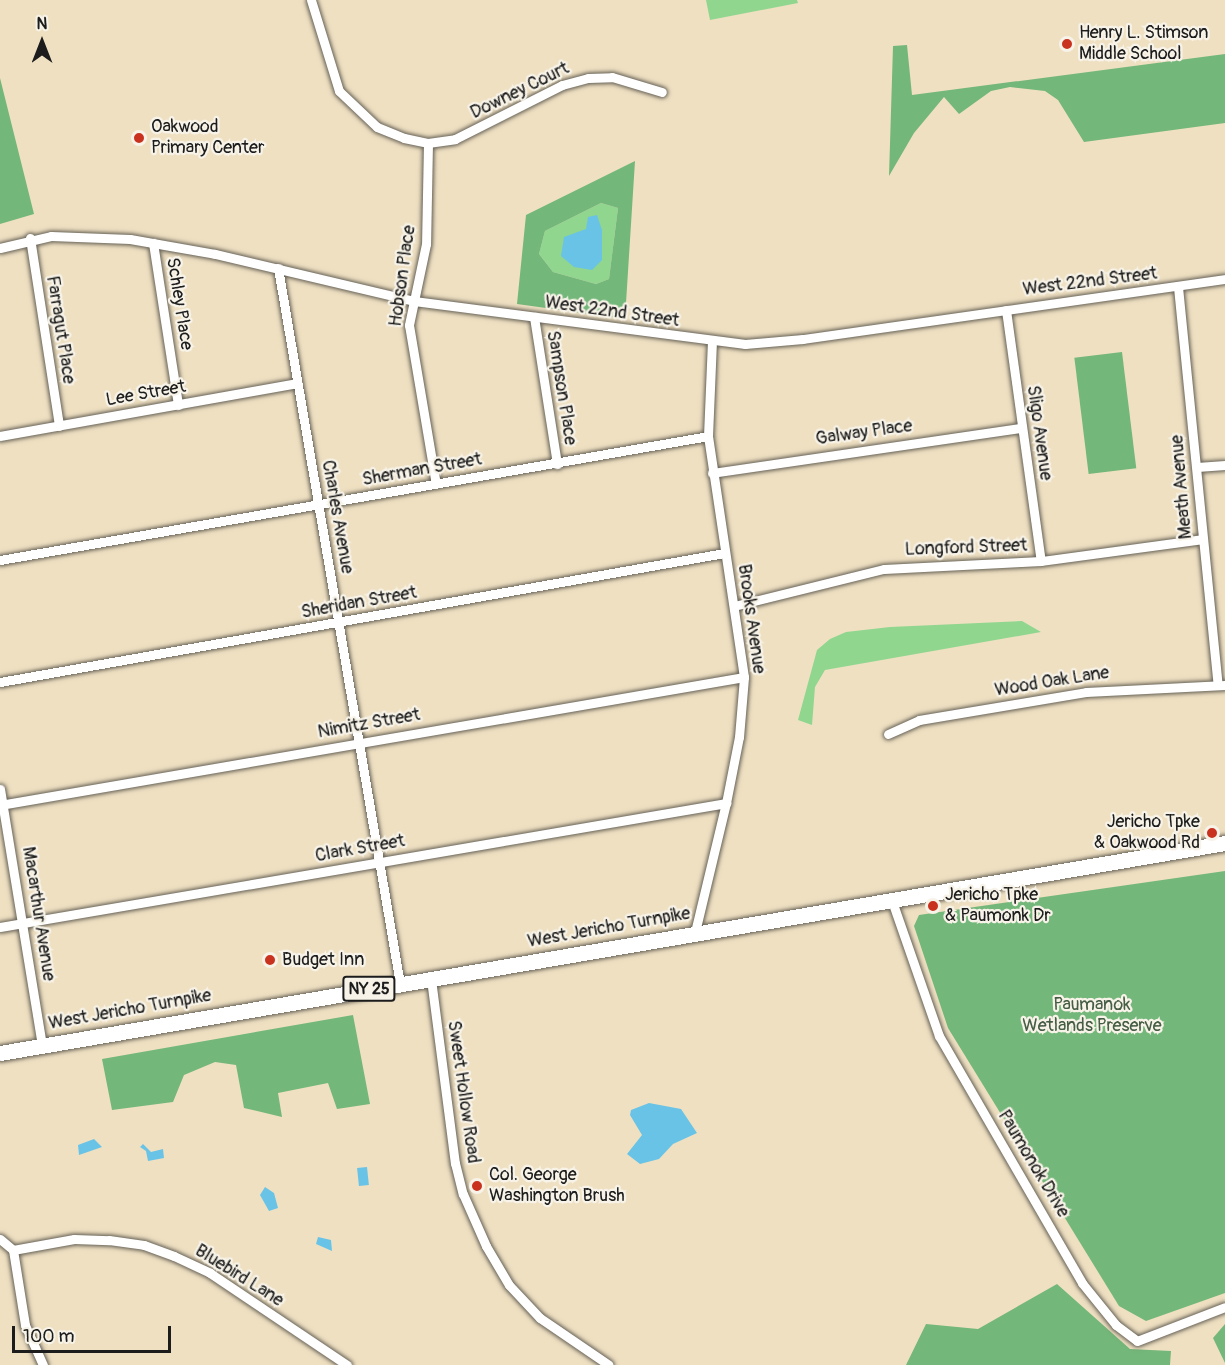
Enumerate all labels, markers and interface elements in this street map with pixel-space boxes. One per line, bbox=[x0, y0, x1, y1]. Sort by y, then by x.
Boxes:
north arrow bbox=[12, 12, 72, 72]
text: N bbox=[37, 14, 47, 34]
place label: Henry L. Stimson Middle School bbox=[1079, 23, 1208, 66]
marker: Henry L. Stimson Middle School bbox=[1060, 37, 1074, 51]
street label: Downey Court bbox=[467, 58, 573, 124]
place label: Oakwood Primary Center bbox=[151, 117, 264, 160]
marker: Oakwood Primary Center bbox=[132, 131, 146, 145]
street label: Hobson Place bbox=[385, 224, 421, 328]
street label: Schley Place bbox=[161, 256, 197, 352]
street label: West 22nd Street bbox=[1022, 263, 1158, 301]
street label: Farragut Place bbox=[41, 274, 79, 386]
street label: West 22nd Street bbox=[544, 292, 680, 332]
street label: Sampson Place bbox=[541, 329, 581, 447]
street label: Lee Street bbox=[104, 376, 188, 412]
street label: Sligo Avenue bbox=[1022, 384, 1056, 482]
street label: Galway Place bbox=[814, 416, 914, 450]
street label: Meath Avenue bbox=[1167, 434, 1197, 540]
street label: Sherman Street bbox=[361, 449, 483, 491]
street label: Charles Avenue bbox=[316, 459, 358, 575]
street label: Longford Street bbox=[904, 535, 1028, 561]
street label: Brooks Avenue bbox=[733, 563, 769, 675]
street label: Sheridan Street bbox=[300, 582, 418, 624]
street label: Wood Oak Lane bbox=[993, 662, 1111, 702]
street label: Nimitz Street bbox=[316, 704, 422, 744]
place label: Jericho Tpke & Oakwood Rd bbox=[1094, 812, 1200, 854]
marker: Jericho Tpke & Oakwood Rd bbox=[1205, 826, 1219, 840]
street label: Clark Street bbox=[314, 831, 406, 867]
street label: Macarthur Avenue bbox=[17, 845, 59, 983]
place label: Jericho Tpke & Paumonk Dr bbox=[945, 885, 1051, 928]
marker: Jericho Tpke & Paumonk Dr bbox=[926, 899, 940, 913]
street label: West Jericho Turnpike bbox=[526, 903, 692, 953]
place label: Budget Inn bbox=[282, 949, 364, 971]
marker: Budget Inn bbox=[263, 953, 277, 967]
road number: NY 25 bbox=[342, 976, 396, 1002]
street label: West Jericho Turnpike bbox=[47, 985, 213, 1035]
park label: Paumanok Wetlands Preserve bbox=[1022, 995, 1162, 1038]
street label: Sweet Hollow Road bbox=[442, 1019, 484, 1165]
street label: Paumonok Drive bbox=[993, 1106, 1073, 1222]
place label: Col. George Washington Brush bbox=[489, 1165, 625, 1208]
marker: Col. George Washington Brush bbox=[470, 1179, 484, 1193]
street label: Bluebird Lane bbox=[191, 1240, 287, 1312]
scale bar bbox=[15, 1314, 174, 1352]
text: 100 m bbox=[23, 1325, 75, 1348]

